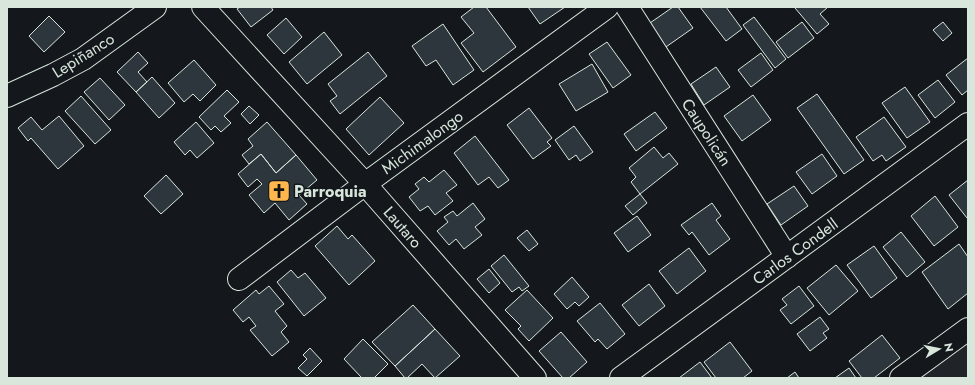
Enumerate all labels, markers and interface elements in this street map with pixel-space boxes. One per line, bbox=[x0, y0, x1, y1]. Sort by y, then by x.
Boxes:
street label: Lepiñanco bbox=[48, 27, 119, 84]
street label: Caupolicán bbox=[676, 94, 737, 171]
street label: Michimalongo bbox=[377, 105, 468, 180]
church icon: Parroquia bbox=[266, 178, 292, 204]
place label: Parroquia bbox=[294, 180, 367, 203]
street label: Lautaro bbox=[378, 201, 427, 253]
street label: Carlos Condell bbox=[748, 213, 843, 290]
north arrow bbox=[919, 329, 959, 369]
text: N bbox=[940, 342, 957, 353]

